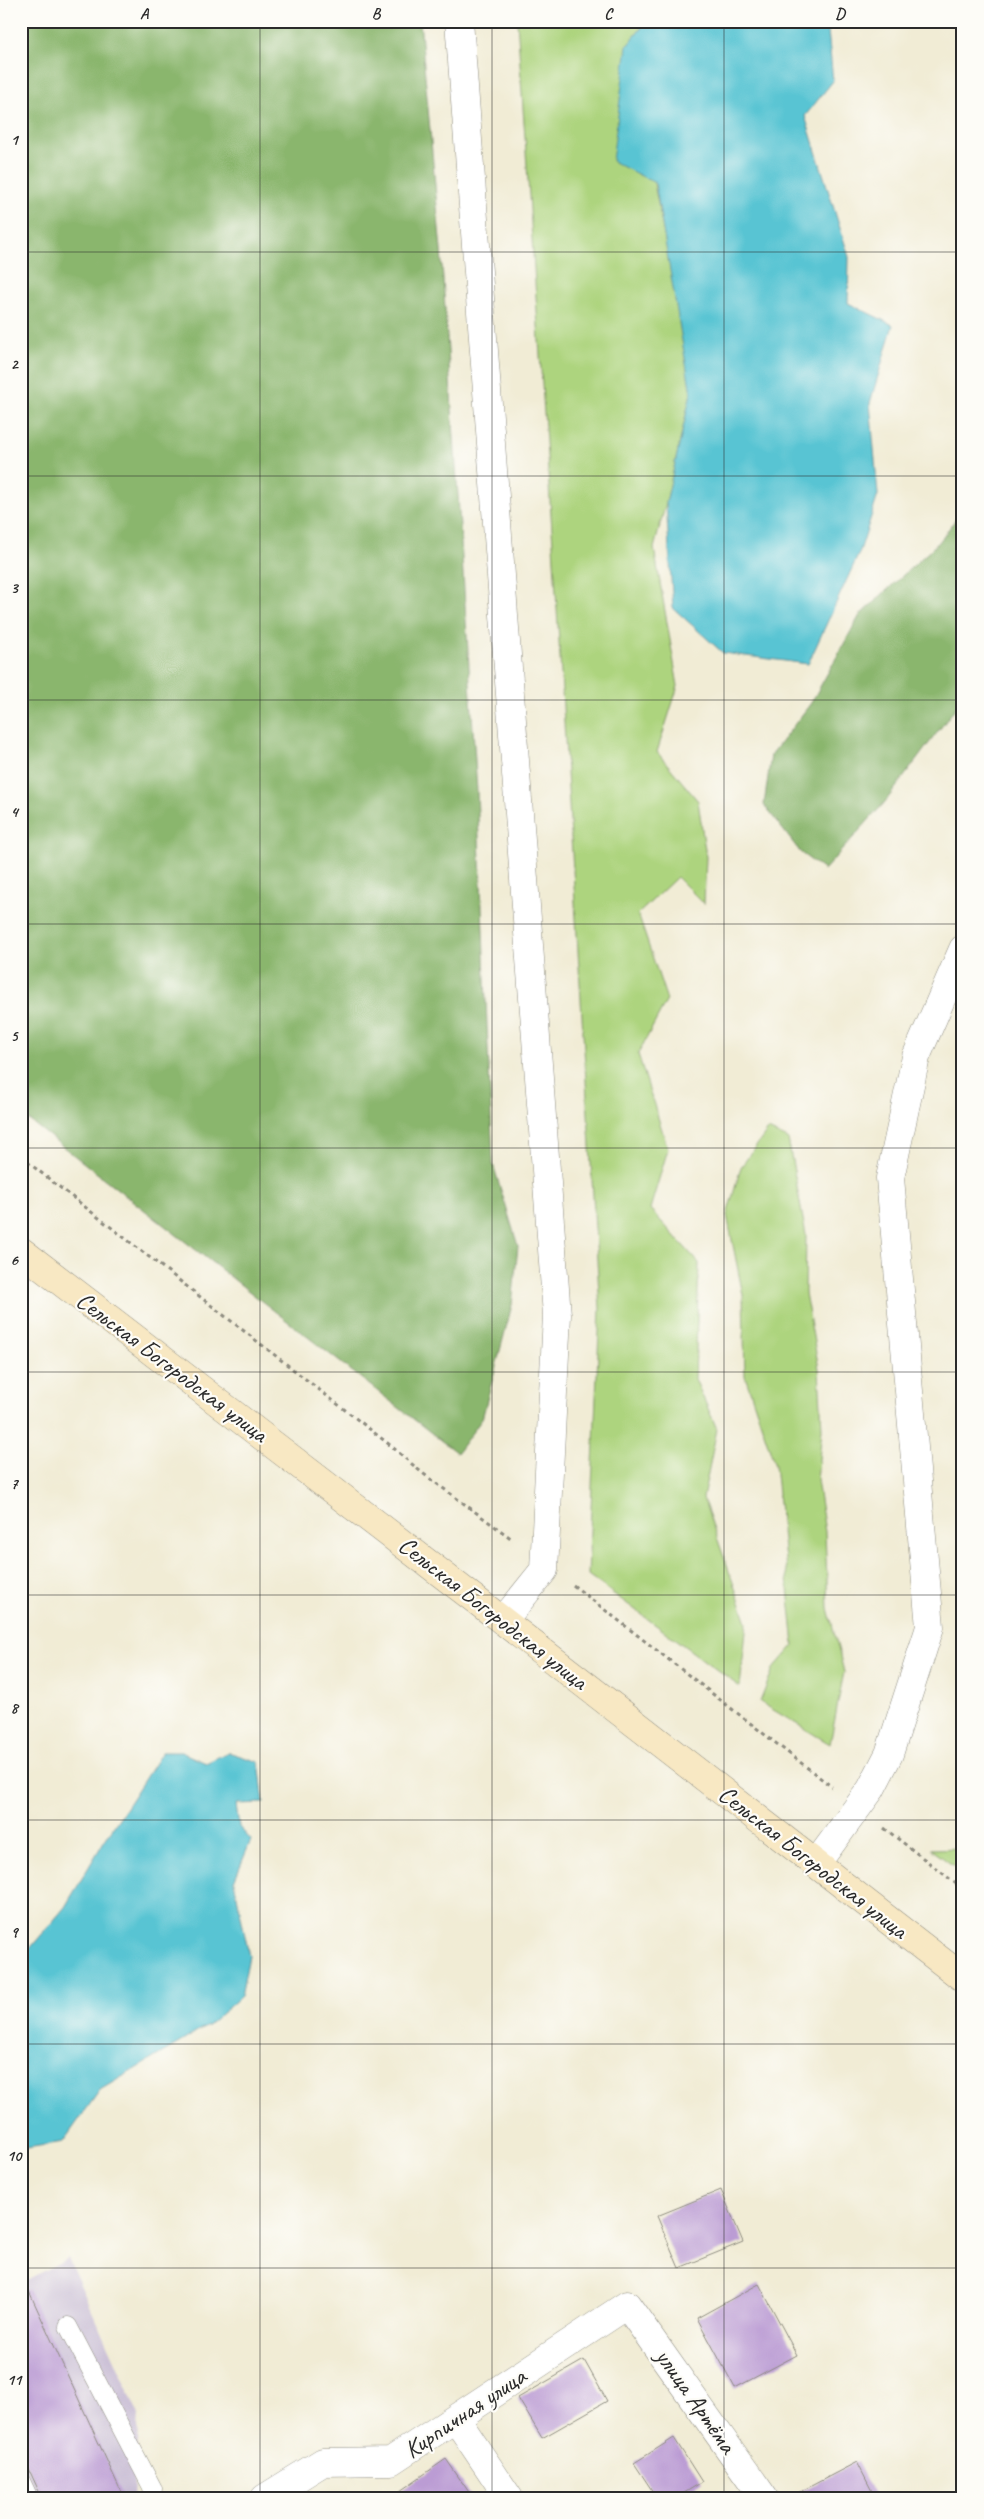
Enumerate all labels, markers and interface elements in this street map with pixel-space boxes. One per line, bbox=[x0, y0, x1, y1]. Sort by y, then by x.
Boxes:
text: A bbox=[140, 4, 150, 24]
text: B bbox=[372, 4, 382, 24]
text: C bbox=[604, 4, 614, 24]
text: D bbox=[835, 4, 846, 24]
text: 1 bbox=[10, 130, 19, 150]
text: 2 bbox=[10, 354, 19, 374]
text: 3 bbox=[10, 578, 19, 598]
text: 4 bbox=[10, 802, 19, 822]
text: 5 bbox=[11, 1026, 20, 1046]
text: 6 bbox=[10, 1250, 19, 1270]
street label: Сельская Богородская улица bbox=[70, 1284, 276, 1451]
text: 7 bbox=[10, 1474, 19, 1494]
street label: Сельская Богородская улица bbox=[392, 1529, 596, 1698]
text: 8 bbox=[10, 1698, 19, 1718]
street label: Сельская Богородская улица bbox=[712, 1778, 916, 1947]
text: 9 bbox=[10, 1922, 19, 1942]
text: 10 bbox=[7, 2146, 23, 2166]
street label: улица Артёма bbox=[647, 2341, 745, 2461]
street label: Кирпичная улица bbox=[398, 2359, 534, 2466]
text: 11 bbox=[7, 2370, 23, 2390]

